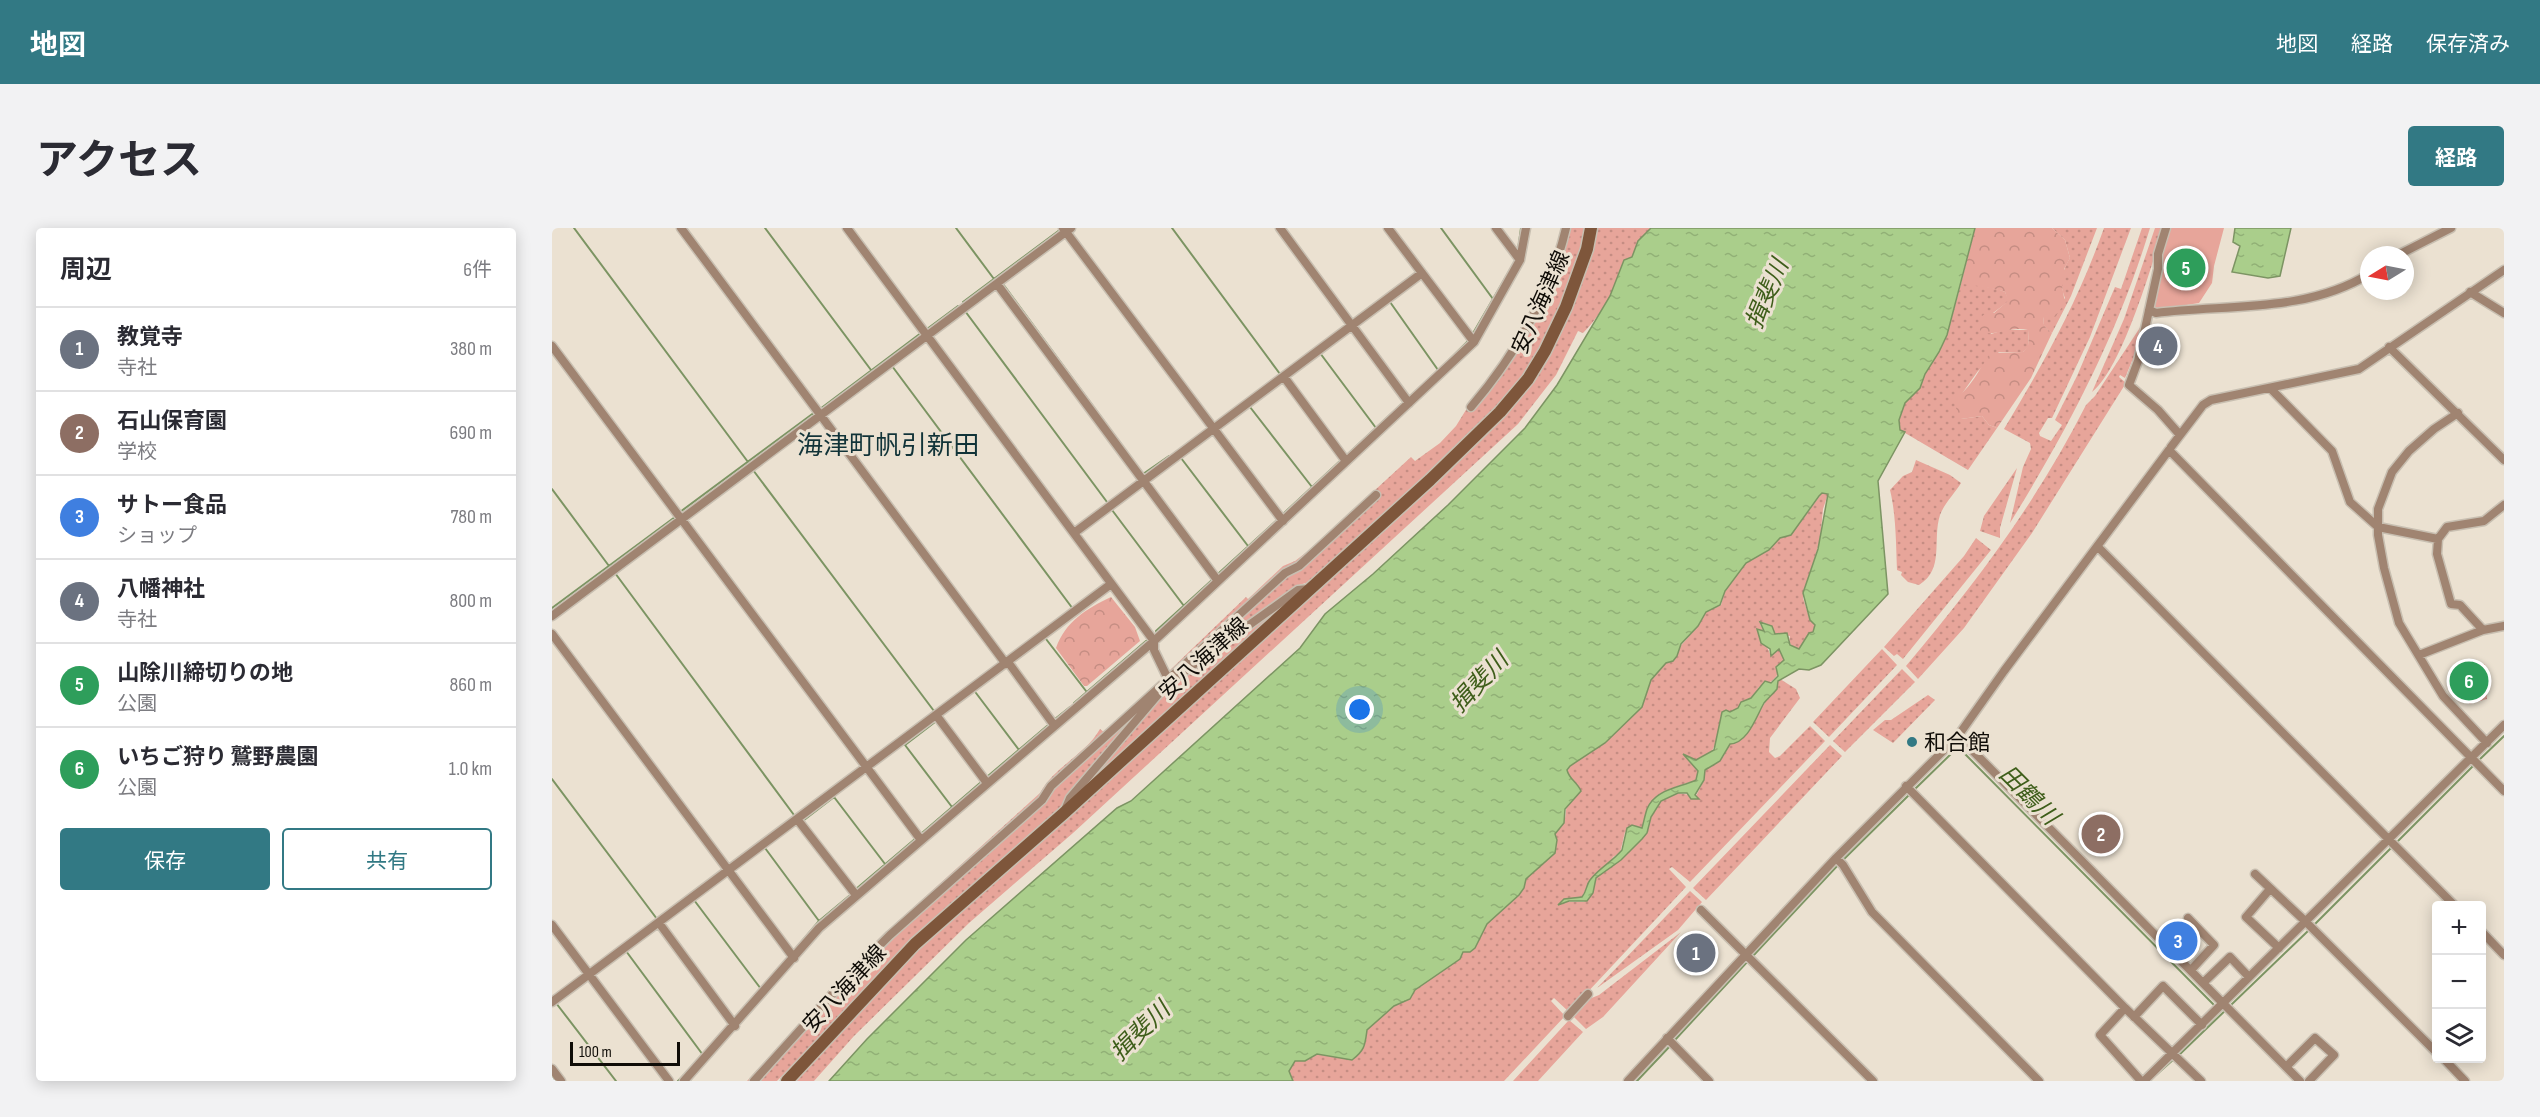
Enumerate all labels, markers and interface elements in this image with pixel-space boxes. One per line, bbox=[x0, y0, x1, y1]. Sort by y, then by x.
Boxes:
text: 地図 bbox=[30, 29, 86, 62]
text: 地図 bbox=[2276, 32, 2318, 57]
text: 経路 bbox=[2351, 32, 2393, 57]
text: 保存済み bbox=[2426, 32, 2510, 57]
button: 経路 bbox=[2408, 126, 2504, 186]
text: アクセス bbox=[36, 136, 202, 187]
pin: 5 bbox=[2166, 246, 2206, 291]
north arrow bbox=[2360, 246, 2414, 300]
street label: 安八海津線 bbox=[1507, 247, 1576, 358]
water label: 揖斐川 bbox=[1740, 253, 1796, 333]
text: 周辺 bbox=[60, 255, 112, 286]
text: 6件 bbox=[463, 258, 492, 282]
text: 教覚寺 bbox=[117, 324, 183, 351]
pin: 4 bbox=[2138, 324, 2178, 368]
text: 1 bbox=[76, 337, 83, 361]
text: 380 m bbox=[450, 337, 492, 361]
text: 寺社 bbox=[117, 356, 157, 380]
text: 石山保育園 bbox=[117, 408, 227, 435]
text: 2 bbox=[75, 421, 84, 445]
text: 690 m bbox=[450, 421, 492, 445]
district label: 海津町帆引新田 bbox=[797, 431, 979, 462]
text: 学校 bbox=[117, 440, 157, 464]
text: サトー食品 bbox=[117, 492, 227, 519]
text: 3 bbox=[75, 505, 84, 529]
text: 780 m bbox=[450, 505, 492, 529]
text: ショップ bbox=[117, 524, 197, 548]
text: 八幡神社 bbox=[117, 576, 205, 603]
text: 4 bbox=[75, 589, 84, 613]
text: 800 m bbox=[449, 589, 492, 613]
text: 寺社 bbox=[117, 608, 157, 632]
street label: 安八海津線 bbox=[1154, 612, 1254, 706]
water label: 揖斐川 bbox=[1444, 644, 1517, 719]
pin: 6 bbox=[2450, 658, 2488, 704]
text: 山除川締切りの地 bbox=[117, 660, 293, 687]
text: 5 bbox=[75, 673, 84, 697]
text: 860 m bbox=[450, 673, 492, 697]
text: 公園 bbox=[117, 692, 157, 716]
your location bbox=[1345, 695, 1374, 724]
place label: 和合館 bbox=[1924, 730, 1990, 757]
marker: 和合館 bbox=[1905, 735, 1919, 749]
text: いちご狩り 鷲野農園 bbox=[117, 744, 318, 771]
text: 6 bbox=[75, 757, 84, 781]
text: 1.0 km bbox=[449, 757, 492, 781]
water label: 田鶴川 bbox=[1993, 760, 2066, 833]
text: 公園 bbox=[117, 776, 157, 800]
pin: 2 bbox=[2082, 812, 2120, 856]
button: 保存 bbox=[60, 828, 270, 890]
button: 共有 bbox=[282, 828, 492, 890]
map controls bbox=[2432, 901, 2486, 1063]
button: + bbox=[2432, 901, 2486, 955]
pin: 3 bbox=[2158, 918, 2198, 964]
pin: 1 bbox=[1676, 930, 1716, 976]
street label: 安八海津線 bbox=[798, 940, 892, 1038]
button: − bbox=[2432, 955, 2486, 1009]
water label: 揖斐川 bbox=[1105, 994, 1178, 1067]
button: layers bbox=[2432, 1009, 2486, 1063]
scale bar bbox=[570, 1039, 680, 1066]
text: 100 m bbox=[579, 1043, 612, 1062]

